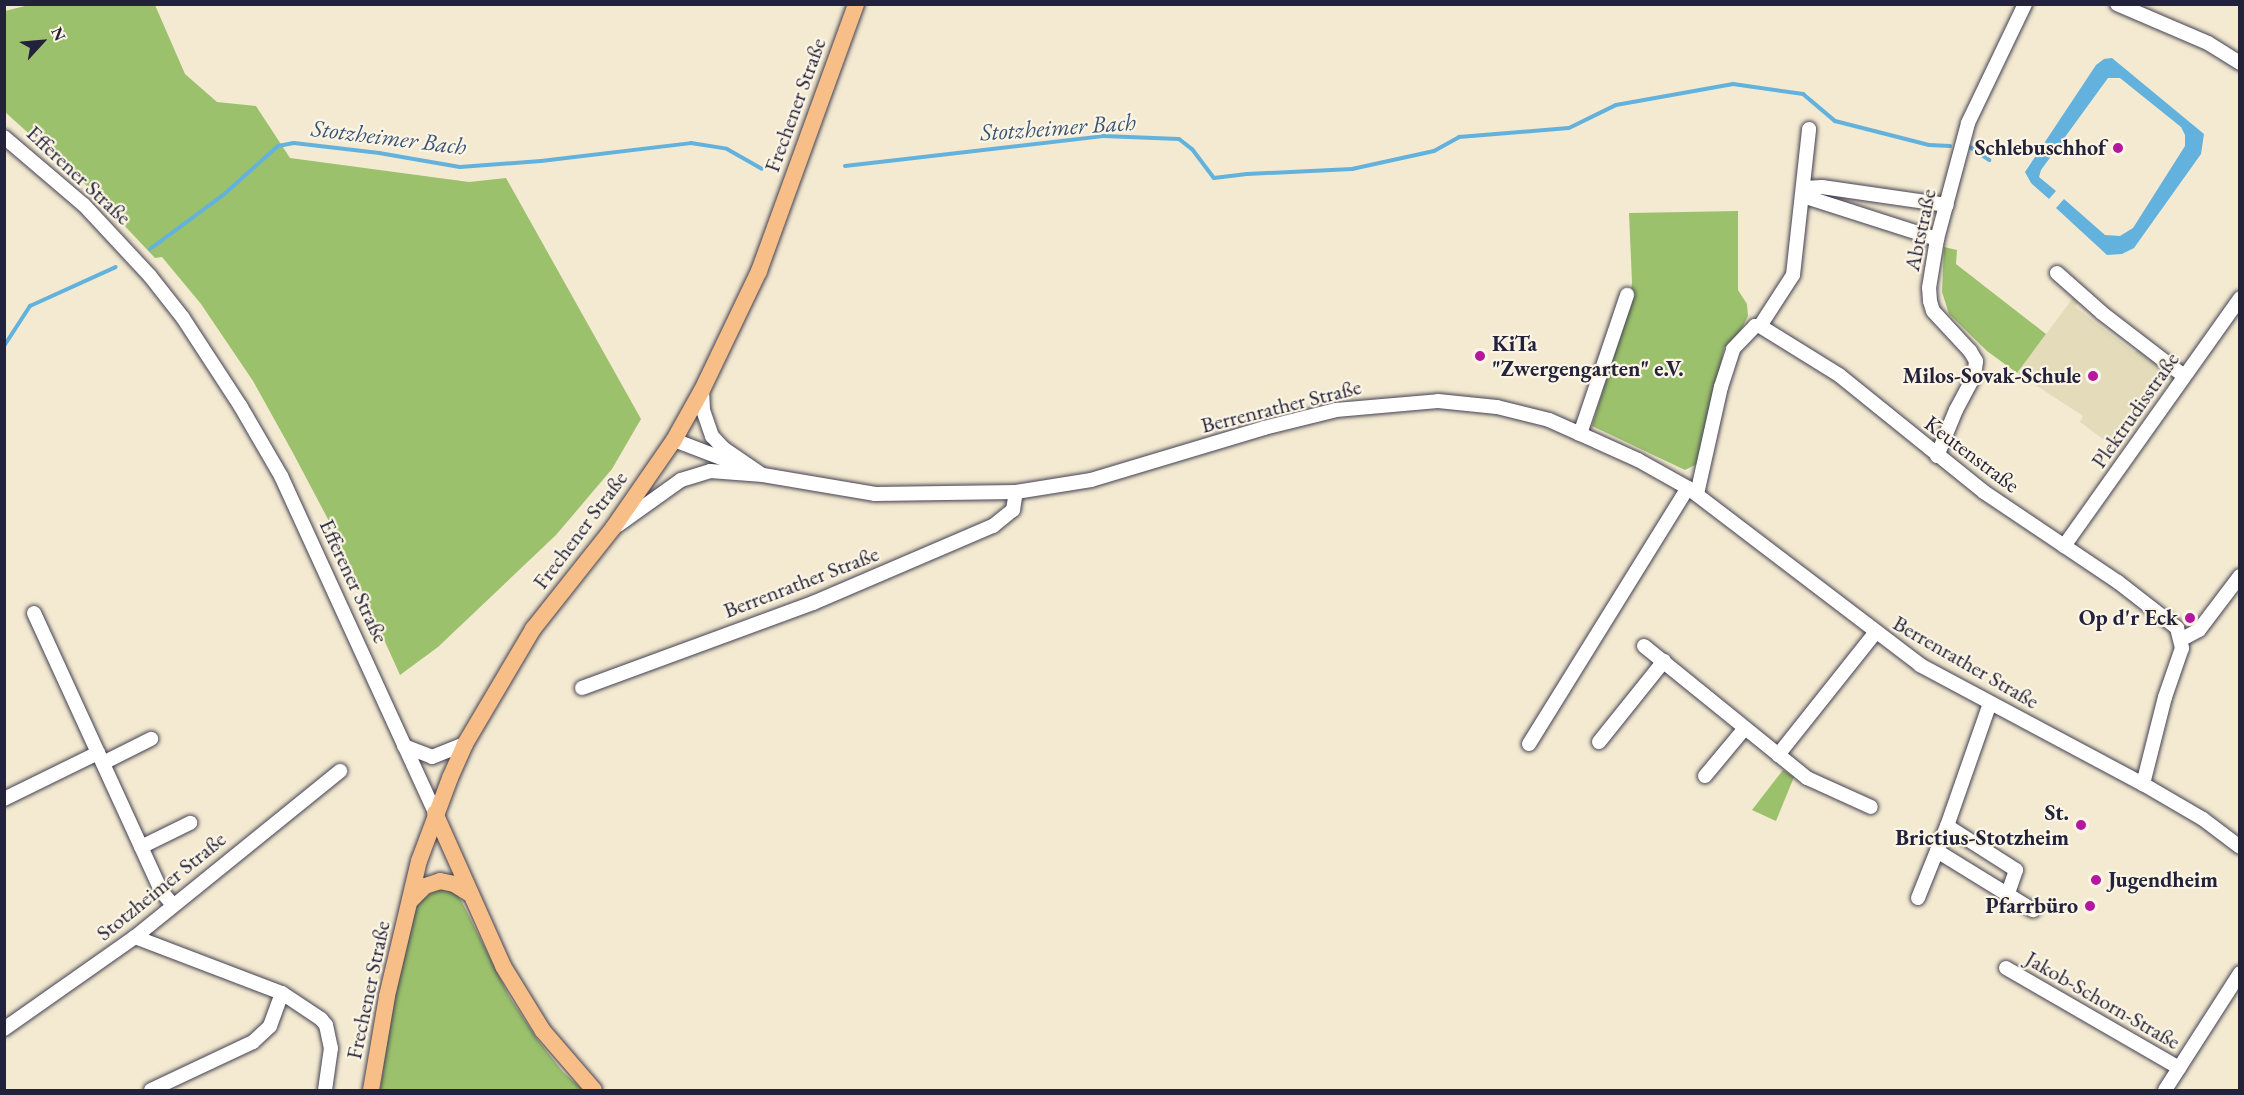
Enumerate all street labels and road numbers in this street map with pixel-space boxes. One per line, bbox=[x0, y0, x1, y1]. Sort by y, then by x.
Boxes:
street label: Frechener Straße bbox=[759, 34, 831, 176]
street label: Efferener Straße bbox=[21, 120, 137, 230]
street label: Abtstraße bbox=[1898, 187, 1942, 273]
street label: Plektrudisstraße bbox=[2085, 347, 2185, 473]
street label: Berrenrather Straße bbox=[1198, 373, 1364, 439]
street label: Keutenstraße bbox=[1919, 410, 2025, 498]
street label: Frechener Straße bbox=[527, 466, 633, 594]
street label: Efferener Straße bbox=[314, 515, 394, 647]
street label: Berrenrather Straße bbox=[720, 540, 882, 624]
street label: Berrenrather Straße bbox=[1888, 610, 2044, 714]
street label: Stotzheimer Straße bbox=[91, 826, 231, 946]
street label: Frechener Straße bbox=[340, 918, 396, 1062]
street label: Jakob-Schorn-Straße bbox=[2021, 945, 2185, 1055]

